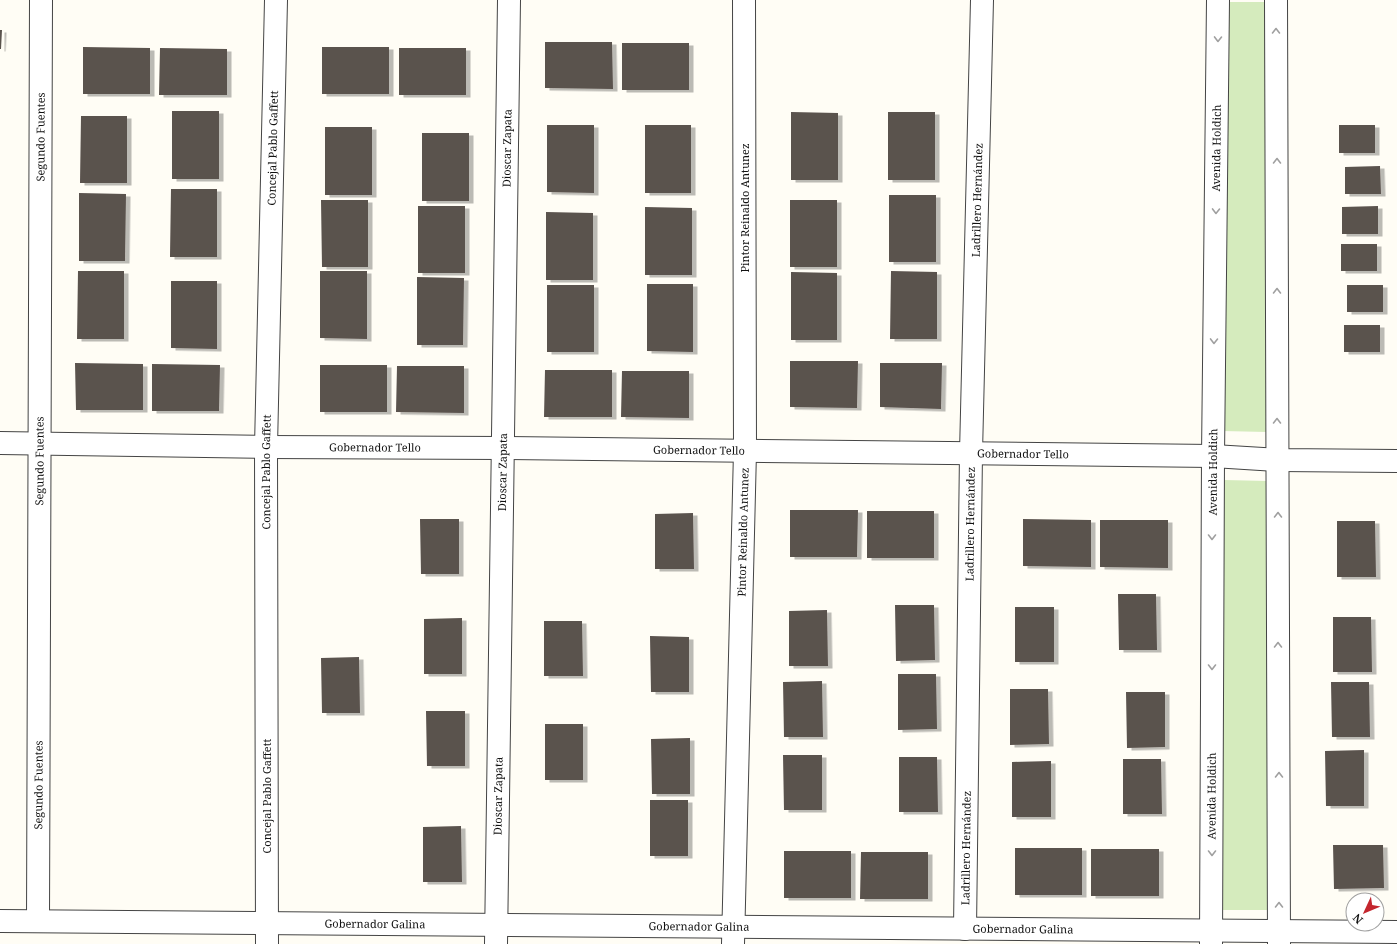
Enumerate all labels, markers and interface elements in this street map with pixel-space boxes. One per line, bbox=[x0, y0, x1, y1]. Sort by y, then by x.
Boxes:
one-way arrow bbox=[1272, 28, 1280, 34]
one-way arrow bbox=[1214, 36, 1222, 42]
street label: Concejal Pablo Gaffett bbox=[263, 90, 281, 206]
street label: Segundo Fuentes bbox=[32, 92, 48, 182]
street label: Avenida Holdich bbox=[1208, 104, 1224, 192]
street label: Dioscar Zapata bbox=[498, 109, 514, 187]
street label: Pintor Reinaldo Antunez bbox=[737, 143, 752, 273]
street label: Ladrillero Hernández bbox=[968, 143, 986, 257]
one-way arrow bbox=[1273, 158, 1281, 164]
one-way arrow bbox=[1212, 208, 1220, 214]
one-way arrow bbox=[1273, 288, 1281, 294]
one-way arrow bbox=[1210, 338, 1218, 344]
street label: Concejal Pablo Gaffett bbox=[258, 414, 274, 530]
street label: Segundo Fuentes bbox=[31, 416, 47, 506]
one-way arrow bbox=[1273, 418, 1281, 424]
street label: Avenida Holdich bbox=[1205, 428, 1220, 516]
street label: Dioscar Zapata bbox=[494, 433, 510, 511]
street label: Gobernador Tello bbox=[329, 439, 421, 455]
street label: Gobernador Tello bbox=[653, 442, 745, 458]
street label: Gobernador Tello bbox=[977, 445, 1069, 461]
street label: Pintor Reinaldo Antunez bbox=[733, 467, 752, 597]
street label: Ladrillero Hernández bbox=[961, 467, 978, 581]
one-way arrow bbox=[1274, 512, 1282, 518]
one-way arrow bbox=[1208, 534, 1216, 540]
one-way arrow bbox=[1274, 642, 1282, 648]
one-way arrow bbox=[1208, 664, 1216, 670]
street label: Concejal Pablo Gaffett bbox=[259, 738, 274, 853]
street label: Segundo Fuentes bbox=[30, 740, 46, 830]
street label: Avenida Holdich bbox=[1203, 752, 1219, 840]
street label: Dioscar Zapata bbox=[489, 757, 506, 835]
one-way arrow bbox=[1275, 772, 1283, 778]
street label: Ladrillero Hernández bbox=[957, 791, 974, 905]
one-way arrow bbox=[1208, 850, 1216, 856]
north arrow bbox=[1345, 892, 1385, 932]
one-way arrow bbox=[1275, 902, 1283, 908]
text: N bbox=[1349, 911, 1366, 928]
street label: Gobernador Galina bbox=[324, 916, 425, 931]
street label: Gobernador Galina bbox=[648, 918, 749, 934]
street label: Gobernador Galina bbox=[972, 921, 1073, 936]

